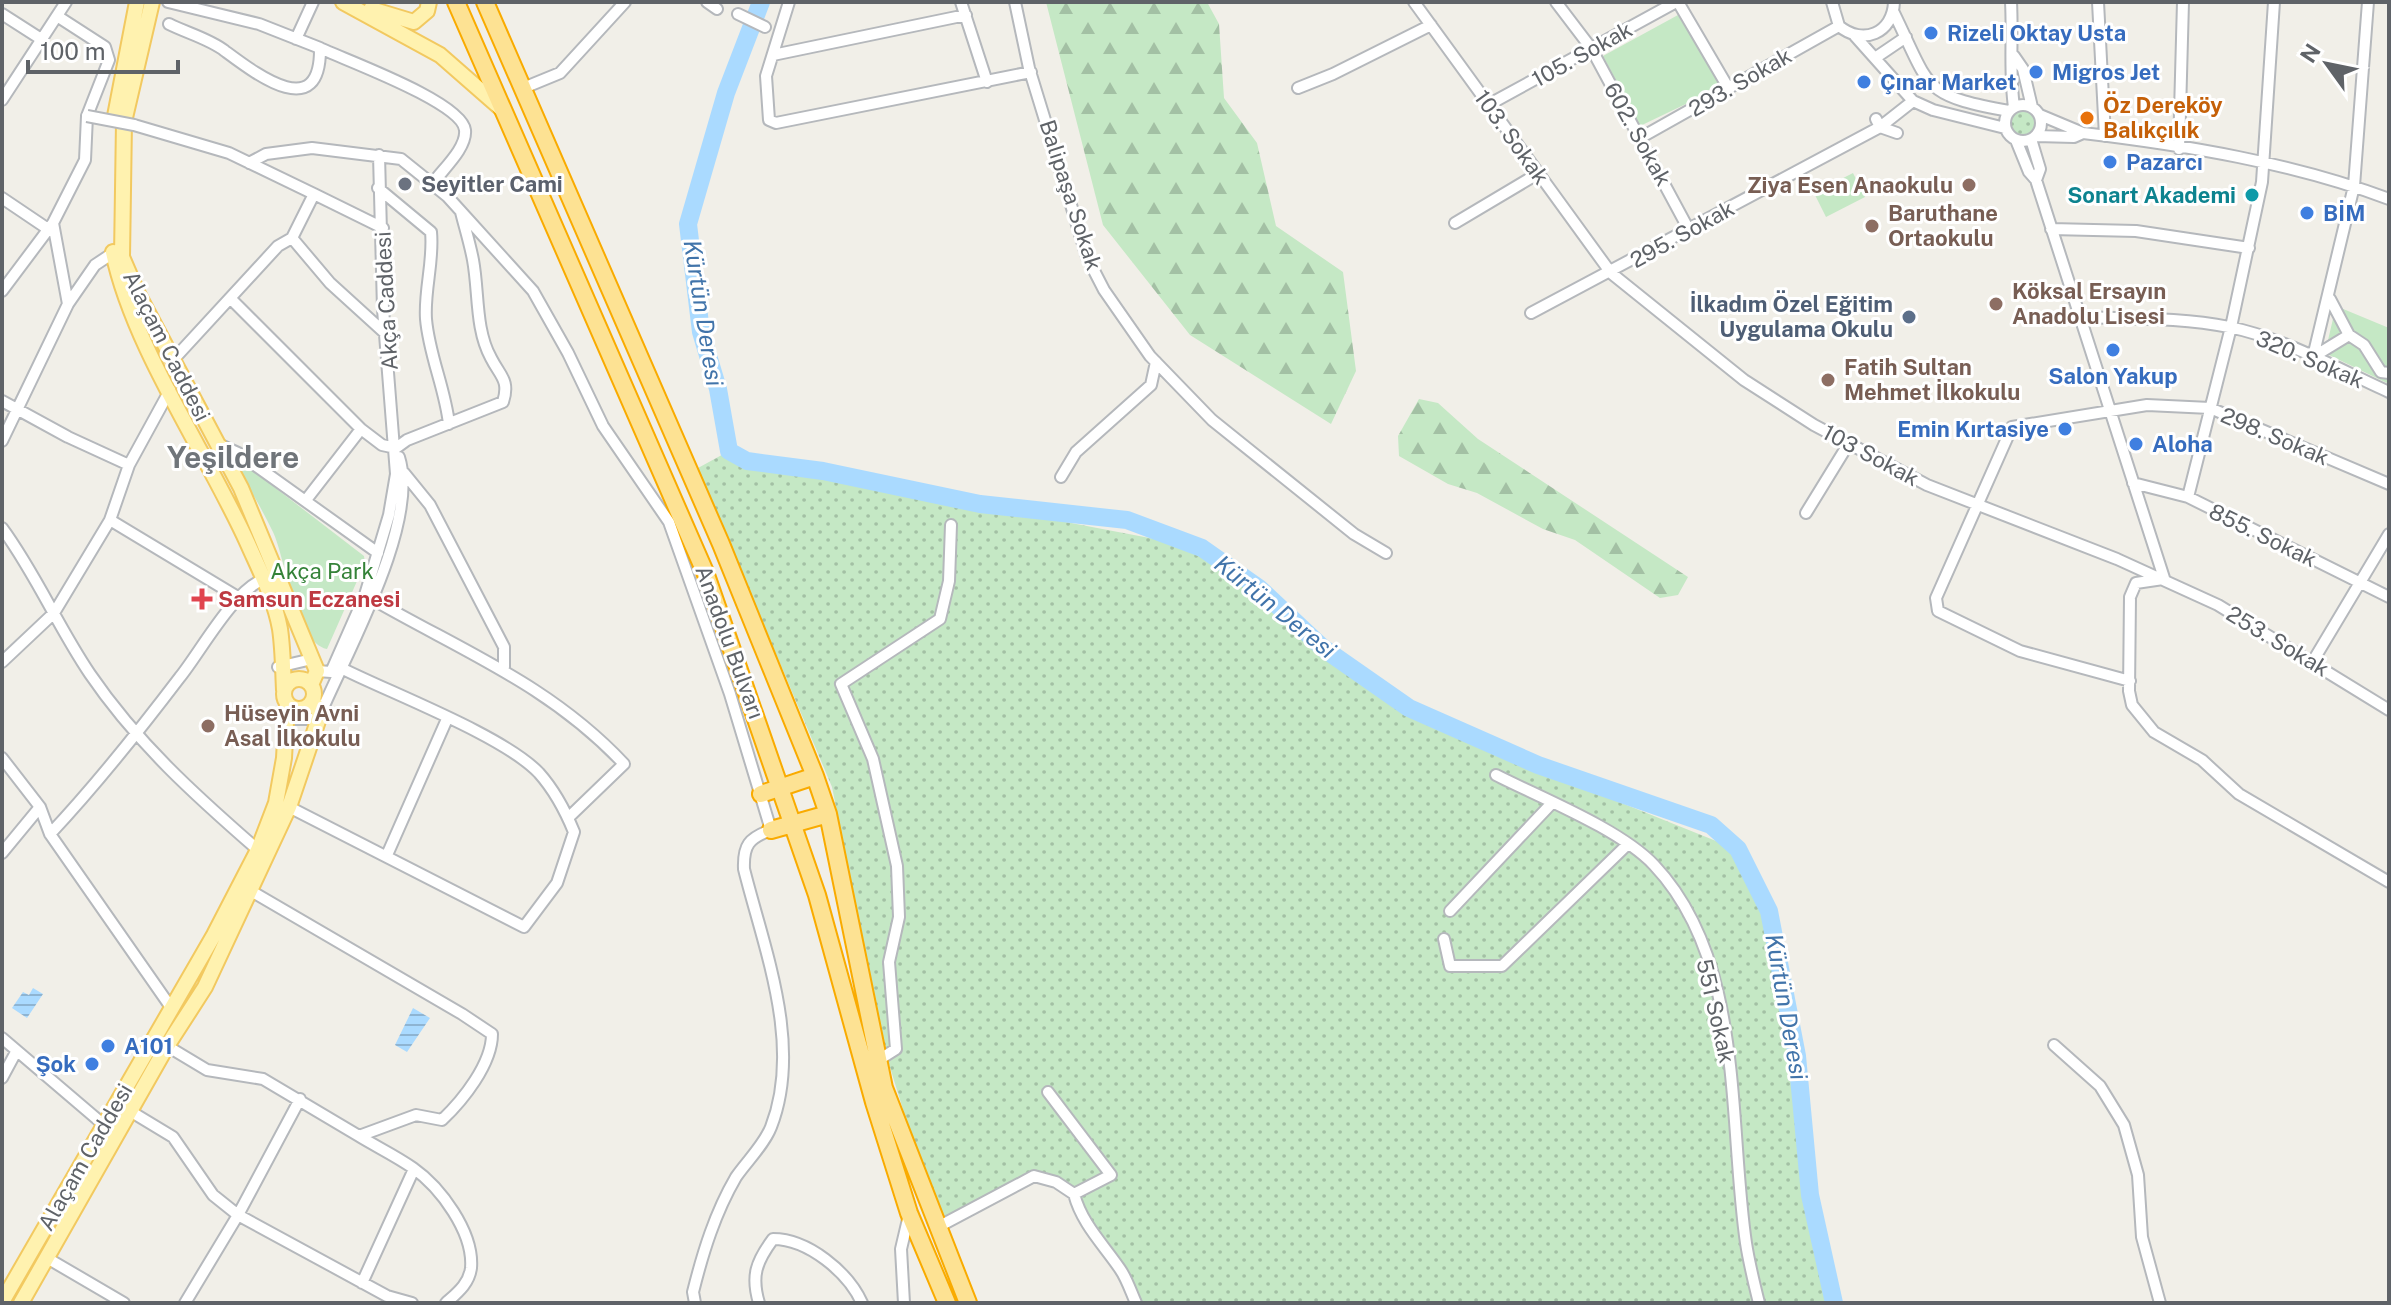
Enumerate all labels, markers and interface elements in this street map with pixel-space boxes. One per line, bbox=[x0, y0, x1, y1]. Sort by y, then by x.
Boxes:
street label: 105. Sokak bbox=[1527, 16, 1637, 92]
place label: Rizeli Oktay Usta bbox=[1947, 20, 2126, 46]
scale bar bbox=[28, 24, 178, 74]
marker: Rizeli Oktay Usta bbox=[1922, 24, 1940, 42]
north arrow bbox=[2287, 24, 2367, 104]
text: 100 m bbox=[40, 37, 106, 65]
text: N bbox=[2295, 39, 2326, 67]
street label: 293. Sokak bbox=[1684, 42, 1796, 122]
place label: Migros Jet bbox=[2052, 59, 2160, 85]
marker: Migros Jet bbox=[2027, 63, 2045, 81]
place label: Çınar Market bbox=[1880, 69, 2016, 95]
marker: Çınar Market bbox=[1855, 73, 1873, 91]
street label: 602. Sokak bbox=[1599, 78, 1677, 190]
street label: 103. Sokak bbox=[1469, 85, 1555, 189]
place label: Öz Dereköy Balıkçılık bbox=[2103, 91, 2223, 143]
marker: Öz Dereköy Balıkçılık bbox=[2078, 109, 2096, 127]
street label: Balipaşa Sokak bbox=[1034, 117, 1108, 273]
place label: Pazarcı bbox=[2126, 149, 2203, 175]
marker: Pazarcı bbox=[2101, 153, 2119, 171]
place label: Seyitler Cami bbox=[421, 171, 563, 197]
place label: Ziya Esen Anaokulu bbox=[1747, 172, 1953, 198]
marker: Seyitler Cami bbox=[396, 175, 414, 193]
marker: Ziya Esen Anaokulu bbox=[1960, 176, 1978, 194]
place label: Sonart Akademi bbox=[2067, 182, 2236, 208]
marker: Sonart Akademi bbox=[2243, 186, 2261, 204]
street label: 295. Sokak bbox=[1625, 195, 1739, 273]
place label: Baruthane Ortaokulu bbox=[1888, 200, 1998, 251]
place label: BİM bbox=[2323, 200, 2365, 226]
marker: BİM bbox=[2298, 204, 2316, 222]
marker: Baruthane Ortaokulu bbox=[1863, 217, 1881, 235]
street label: Akça Caddesi bbox=[369, 231, 403, 371]
water label: Kürtün Deresi bbox=[679, 238, 729, 388]
street label: Alaçam Caddesi bbox=[118, 267, 216, 425]
place label: Köksal Ersayın Anadolu Lisesi bbox=[2012, 278, 2166, 329]
place label: İlkadım Özel Eğitim Uygulama Okulu bbox=[1690, 290, 1893, 342]
marker: Köksal Ersayın Anadolu Lisesi bbox=[1987, 295, 2005, 313]
marker: İlkadım Özel Eğitim Uygulama Okulu bbox=[1900, 308, 1918, 326]
street label: 320. Sokak bbox=[2252, 325, 2368, 393]
marker: Salon Yakup bbox=[2104, 341, 2122, 359]
place label: Fatih Sultan Mehmet İlkokulu bbox=[1844, 354, 2020, 405]
place label: Salon Yakup bbox=[2048, 363, 2178, 389]
marker: Fatih Sultan Mehmet İlkokulu bbox=[1819, 371, 1837, 389]
street label: 298. Sokak bbox=[2217, 402, 2333, 470]
place label: Emin Kırtasiye bbox=[1897, 416, 2049, 442]
street label: 103 Sokak bbox=[1818, 419, 1924, 491]
marker: Emin Kırtasiye bbox=[2056, 420, 2074, 438]
place label: Aloha bbox=[2152, 431, 2213, 457]
marker: Aloha bbox=[2127, 435, 2145, 453]
district label: Yeşildere bbox=[167, 439, 299, 475]
street label: 855. Sokak bbox=[2205, 498, 2321, 572]
water label: Kürtün Deresi bbox=[1209, 549, 1342, 664]
park label: Akça Park bbox=[270, 558, 374, 584]
street label: Anadolu Bulvarı bbox=[690, 562, 770, 722]
place label: Samsun Eczanesi bbox=[218, 586, 400, 612]
marker: Samsun Eczanesi bbox=[193, 590, 211, 608]
street label: 253. Sokak bbox=[2222, 600, 2334, 682]
place label: Hüseyin Avni Asal İlkokulu bbox=[224, 700, 361, 751]
marker: Hüseyin Avni Asal İlkokulu bbox=[199, 717, 217, 735]
water label: Kürtün Deresi bbox=[1760, 932, 1814, 1082]
street label: 551 Sokak bbox=[1691, 956, 1741, 1066]
place label: A101 bbox=[124, 1033, 173, 1059]
marker: A101 bbox=[99, 1037, 117, 1055]
place label: Şok bbox=[35, 1051, 76, 1077]
marker: Şok bbox=[83, 1055, 101, 1073]
street label: Alaçam Caddesi bbox=[32, 1079, 138, 1235]

